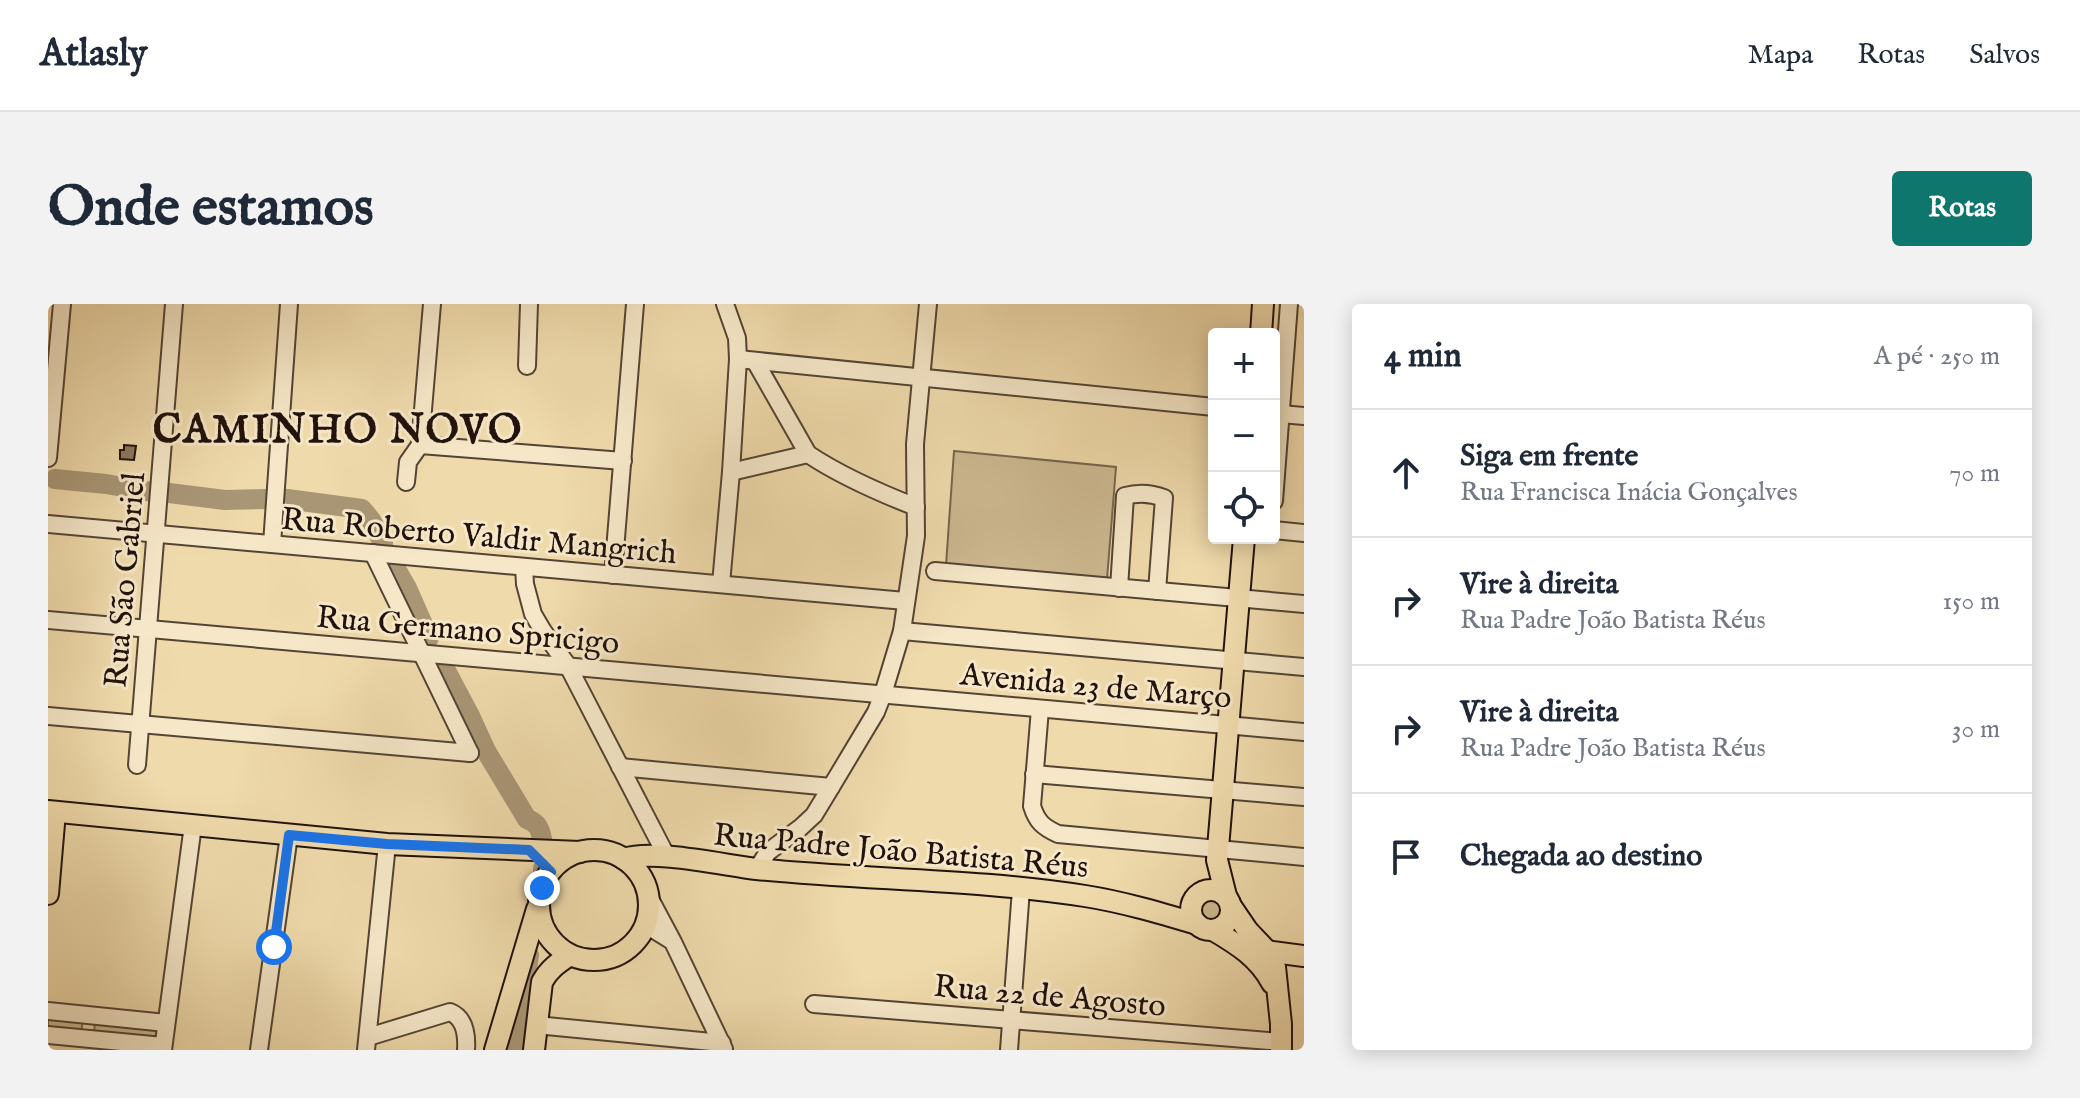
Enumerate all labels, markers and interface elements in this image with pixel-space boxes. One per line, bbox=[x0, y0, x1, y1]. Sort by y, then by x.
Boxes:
text: Atlasly bbox=[40, 31, 148, 79]
text: Mapa bbox=[1748, 38, 1813, 73]
text: Rotas bbox=[1857, 38, 1925, 73]
text: Salvos bbox=[1969, 38, 2040, 73]
button: Rotas bbox=[1892, 171, 2032, 246]
text: Onde estamos bbox=[48, 173, 374, 244]
map controls bbox=[1208, 328, 1280, 544]
button: + bbox=[1208, 328, 1280, 400]
text: 4 min bbox=[1384, 335, 1462, 378]
text: A pé · 250 m bbox=[1874, 340, 2000, 373]
button: − bbox=[1208, 400, 1280, 472]
district label: CAMINHO NOVO bbox=[153, 406, 523, 457]
text: Siga em frente bbox=[1460, 438, 1638, 476]
icon: ahead bbox=[1384, 451, 1428, 495]
text: 70 m bbox=[1949, 457, 2000, 490]
street label: Rua São Gabriel bbox=[97, 471, 156, 690]
button: locate bbox=[1208, 472, 1280, 544]
text: Rua Francisca Inácia Gonçalves bbox=[1460, 476, 1798, 509]
street label: Rua Roberto Valdir Mangrich bbox=[279, 500, 678, 575]
text: Vire à direita bbox=[1460, 566, 1619, 604]
icon: right bbox=[1384, 579, 1428, 623]
text: 150 m bbox=[1942, 585, 2000, 618]
street label: Rua Germano Spricigo bbox=[315, 598, 621, 665]
text: Rua Padre João Batista Réus bbox=[1460, 604, 1766, 637]
street label: Avenida 23 de Março bbox=[957, 655, 1233, 720]
text: Vire à direita bbox=[1460, 694, 1619, 732]
icon: right bbox=[1384, 707, 1428, 751]
text: 30 m bbox=[1952, 713, 2000, 746]
text: Rua Padre João Batista Réus bbox=[1460, 732, 1766, 765]
street label: Rua Padre João Batista Réus bbox=[712, 816, 1090, 889]
icon: arrive bbox=[1384, 835, 1428, 879]
text: Chegada ao destino bbox=[1460, 838, 1702, 876]
route end bbox=[524, 870, 560, 906]
route start bbox=[256, 929, 292, 965]
street label: Rua 22 de Agosto bbox=[932, 967, 1168, 1028]

